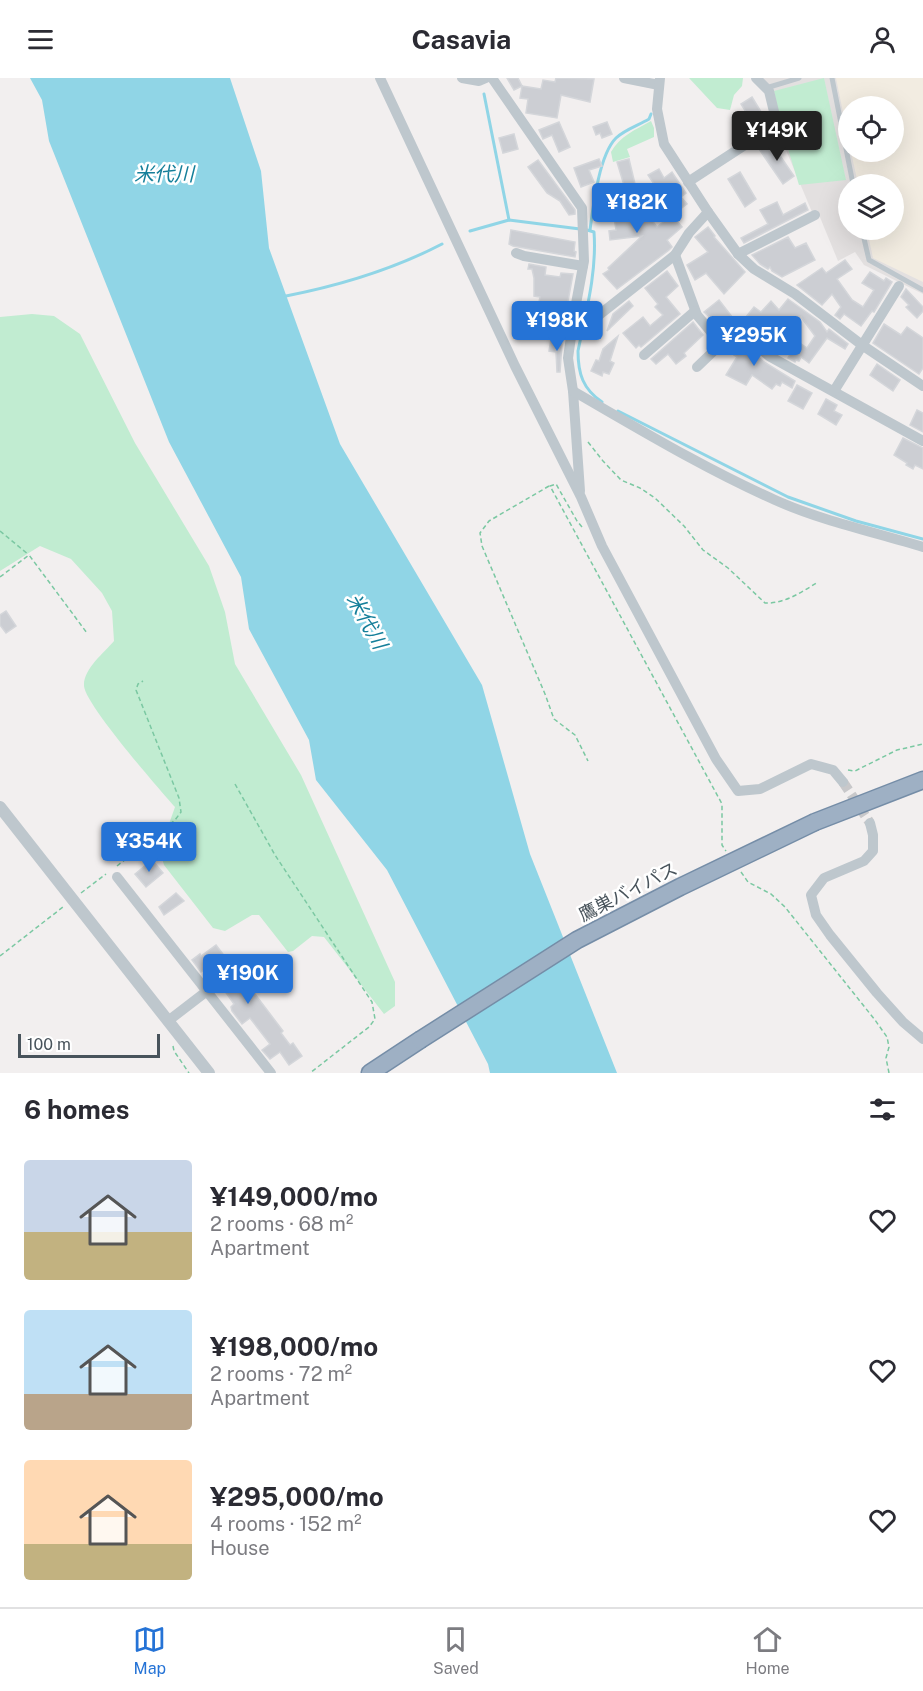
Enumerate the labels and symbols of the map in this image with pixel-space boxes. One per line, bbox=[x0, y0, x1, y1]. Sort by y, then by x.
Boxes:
pin: ¥149K bbox=[735, 111, 819, 162]
water label: 米代川 bbox=[134, 162, 196, 186]
pin: ¥182K bbox=[595, 183, 679, 234]
pin: ¥198K bbox=[515, 301, 599, 352]
pin: ¥295K bbox=[712, 316, 796, 367]
water label: 米代川 bbox=[342, 589, 393, 655]
pin: ¥354K bbox=[107, 822, 191, 873]
street label: 鷹巣バイパス bbox=[575, 858, 680, 925]
pin: ¥190K bbox=[206, 954, 290, 1005]
scale bar bbox=[18, 1031, 160, 1058]

